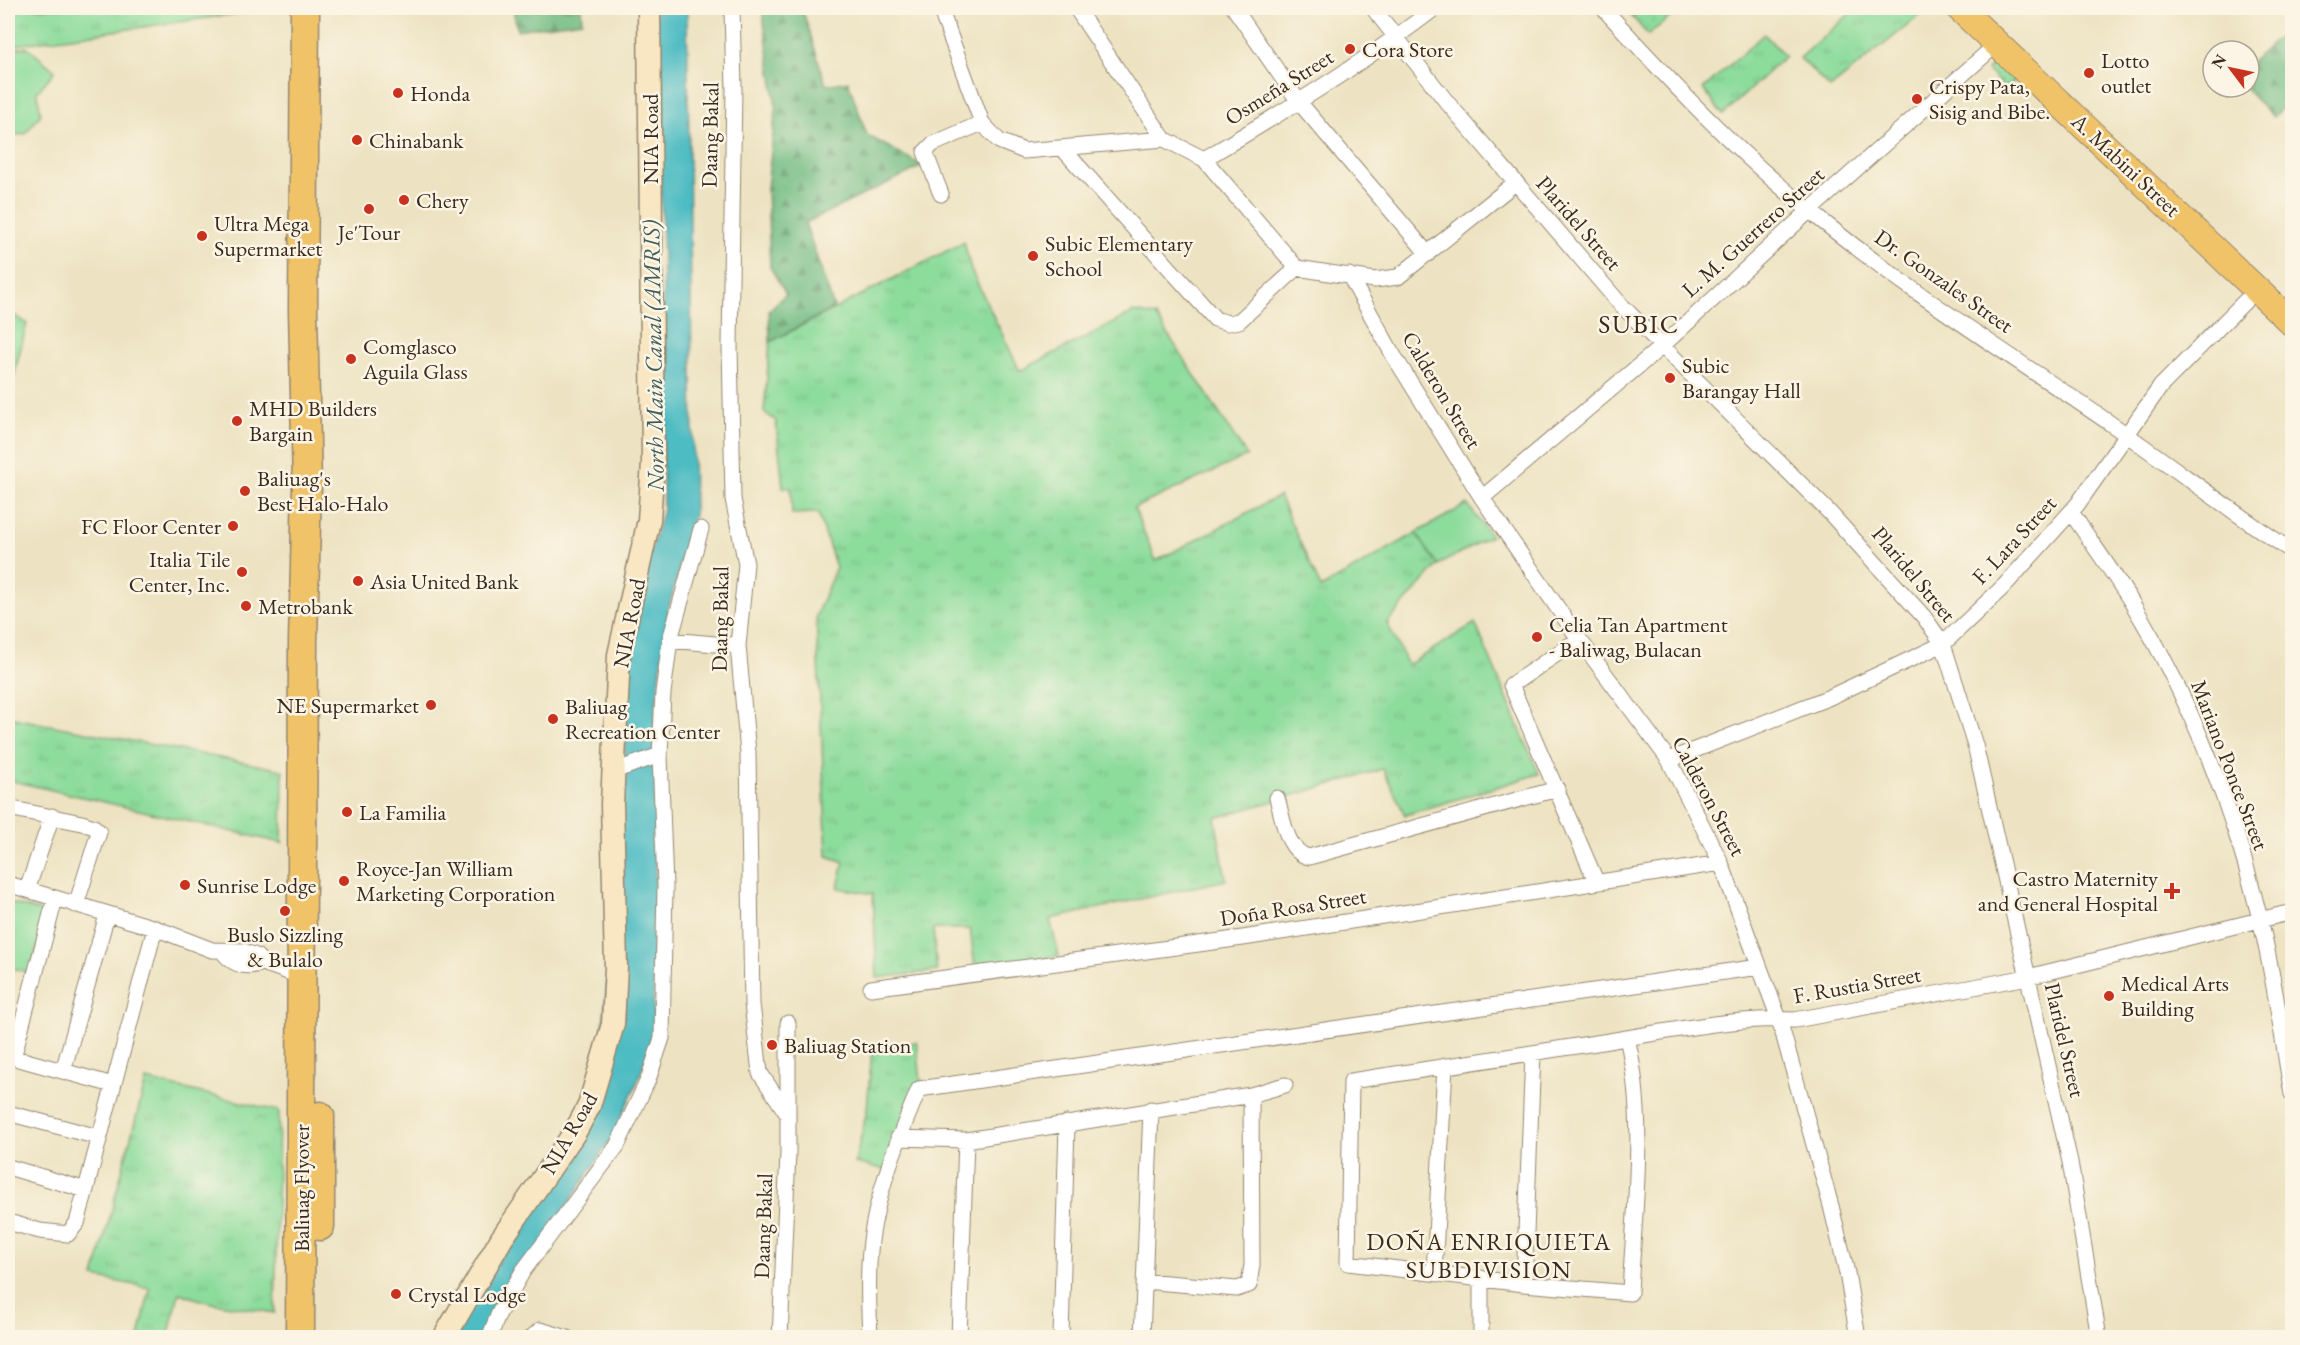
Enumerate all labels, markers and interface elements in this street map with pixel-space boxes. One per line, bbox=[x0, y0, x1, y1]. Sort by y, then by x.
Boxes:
place label: Cora Store bbox=[1362, 35, 1453, 64]
north arrow bbox=[2201, 39, 2261, 99]
street label: Osmeña Street bbox=[1219, 42, 1339, 132]
marker: Cora Store bbox=[1343, 42, 1357, 56]
place label: Lotto outlet bbox=[2101, 46, 2151, 100]
text: N bbox=[2206, 50, 2231, 72]
marker: Lotto outlet bbox=[2082, 66, 2096, 80]
place label: Crispy Pata, Sisig and Bibe. bbox=[1929, 72, 2050, 126]
place label: Honda bbox=[410, 79, 470, 108]
street label: Daang Bakal bbox=[695, 82, 725, 188]
marker: Honda bbox=[391, 86, 405, 100]
marker: Crispy Pata, Sisig and Bibe. bbox=[1910, 92, 1924, 106]
street label: NIA Road bbox=[636, 93, 665, 184]
street label: A. Mabini Street bbox=[2064, 106, 2187, 223]
place label: Chinabank bbox=[369, 126, 464, 155]
marker: Chinabank bbox=[350, 133, 364, 147]
street label: L. M. Guerrero Street bbox=[1676, 160, 1830, 304]
street label: Plaridel Street bbox=[1530, 169, 1628, 277]
place label: Chery bbox=[416, 186, 469, 215]
marker: Chery bbox=[397, 193, 411, 207]
marker: Je'Tour bbox=[362, 202, 376, 216]
place label: Ultra Mega Supermarket bbox=[214, 209, 322, 263]
place label: Je'Tour bbox=[336, 218, 401, 247]
water label: North Main Canal (AMRIS) bbox=[635, 219, 671, 493]
street label: Dr. Gonzales Street bbox=[1869, 222, 2019, 340]
marker: Ultra Mega Supermarket bbox=[195, 229, 209, 243]
place label: Subic Elementary School bbox=[1045, 229, 1194, 283]
marker: Subic Elementary School bbox=[1026, 249, 1040, 263]
district label: SUBIC bbox=[1598, 307, 1680, 341]
street label: Calderon Street bbox=[1396, 326, 1488, 454]
place label: Comglasco Aguila Glass bbox=[362, 332, 468, 386]
place label: Subic Barangay Hall bbox=[1682, 351, 1801, 405]
marker: Comglasco Aguila Glass bbox=[344, 352, 358, 366]
marker: Subic Barangay Hall bbox=[1663, 371, 1677, 385]
place label: MHD Builders Bargain bbox=[249, 394, 377, 448]
marker: MHD Builders Bargain bbox=[230, 414, 244, 428]
place label: Baliuag's Best Halo-Halo bbox=[257, 464, 389, 518]
marker: Baliuag's Best Halo-Halo bbox=[238, 484, 252, 498]
street label: F. Lara Street bbox=[1965, 489, 2063, 591]
place label: FC Floor Center bbox=[81, 512, 222, 541]
marker: FC Floor Center bbox=[226, 519, 240, 533]
street label: Plaridel Street bbox=[1865, 520, 1963, 628]
place label: Italia Tile Center, Inc. bbox=[129, 545, 230, 599]
marker: Italia Tile Center, Inc. bbox=[235, 565, 249, 579]
street label: Daang Bakal bbox=[705, 566, 735, 672]
place label: Asia United Bank bbox=[369, 567, 519, 596]
marker: Asia United Bank bbox=[351, 574, 365, 588]
street label: NIA Road bbox=[606, 575, 652, 670]
place label: Metrobank bbox=[258, 592, 353, 621]
marker: Metrobank bbox=[239, 599, 253, 613]
place label: Celia Tan Apartment - Baliwag, Bulacan bbox=[1549, 610, 1728, 664]
marker: Celia Tan Apartment - Baliwag, Bulacan bbox=[1530, 630, 1544, 644]
street label: Mariano Ponce Street bbox=[2184, 676, 2276, 854]
place label: NE Supermarket bbox=[277, 691, 419, 720]
place label: Baliuag Recreation Center bbox=[565, 692, 721, 746]
marker: NE Supermarket bbox=[424, 698, 438, 712]
marker: Baliuag Recreation Center bbox=[546, 712, 560, 726]
street label: Calderon Street bbox=[1665, 731, 1753, 861]
place label: La Familia bbox=[359, 798, 447, 827]
marker: La Familia bbox=[340, 805, 354, 819]
place label: Royce-Jan William Marketing Corporation bbox=[356, 854, 556, 908]
place label: Castro Maternity and General Hospital bbox=[1978, 864, 2158, 918]
place label: Sunrise Lodge bbox=[197, 871, 317, 900]
marker: Royce-Jan William Marketing Corporation bbox=[337, 874, 351, 888]
marker: Sunrise Lodge bbox=[178, 878, 192, 892]
street label: Doña Rosa Street bbox=[1218, 881, 1368, 933]
marker: Castro Maternity and General Hospital bbox=[2163, 882, 2181, 900]
marker: Buslo Sizzling & Bulalo bbox=[278, 904, 292, 918]
place label: Buslo Sizzling & Bulalo bbox=[227, 920, 344, 974]
street label: F. Rustia Street bbox=[1791, 960, 1923, 1010]
place label: Medical Arts Building bbox=[2121, 969, 2229, 1023]
street label: Plaridel Street bbox=[2038, 980, 2092, 1100]
marker: Medical Arts Building bbox=[2102, 989, 2116, 1003]
place label: Baliuag Station bbox=[784, 1031, 912, 1060]
marker: Baliuag Station bbox=[765, 1038, 779, 1052]
street label: NIA Road bbox=[534, 1086, 605, 1179]
street label: Baliuag Flyover bbox=[287, 1123, 316, 1252]
street label: Daang Bakal bbox=[747, 1173, 779, 1279]
district label: DOÑA ENRIQUIETA SUBDIVISION bbox=[1366, 1226, 1612, 1285]
place label: Crystal Lodge bbox=[408, 1280, 527, 1309]
marker: Crystal Lodge bbox=[389, 1287, 403, 1301]

